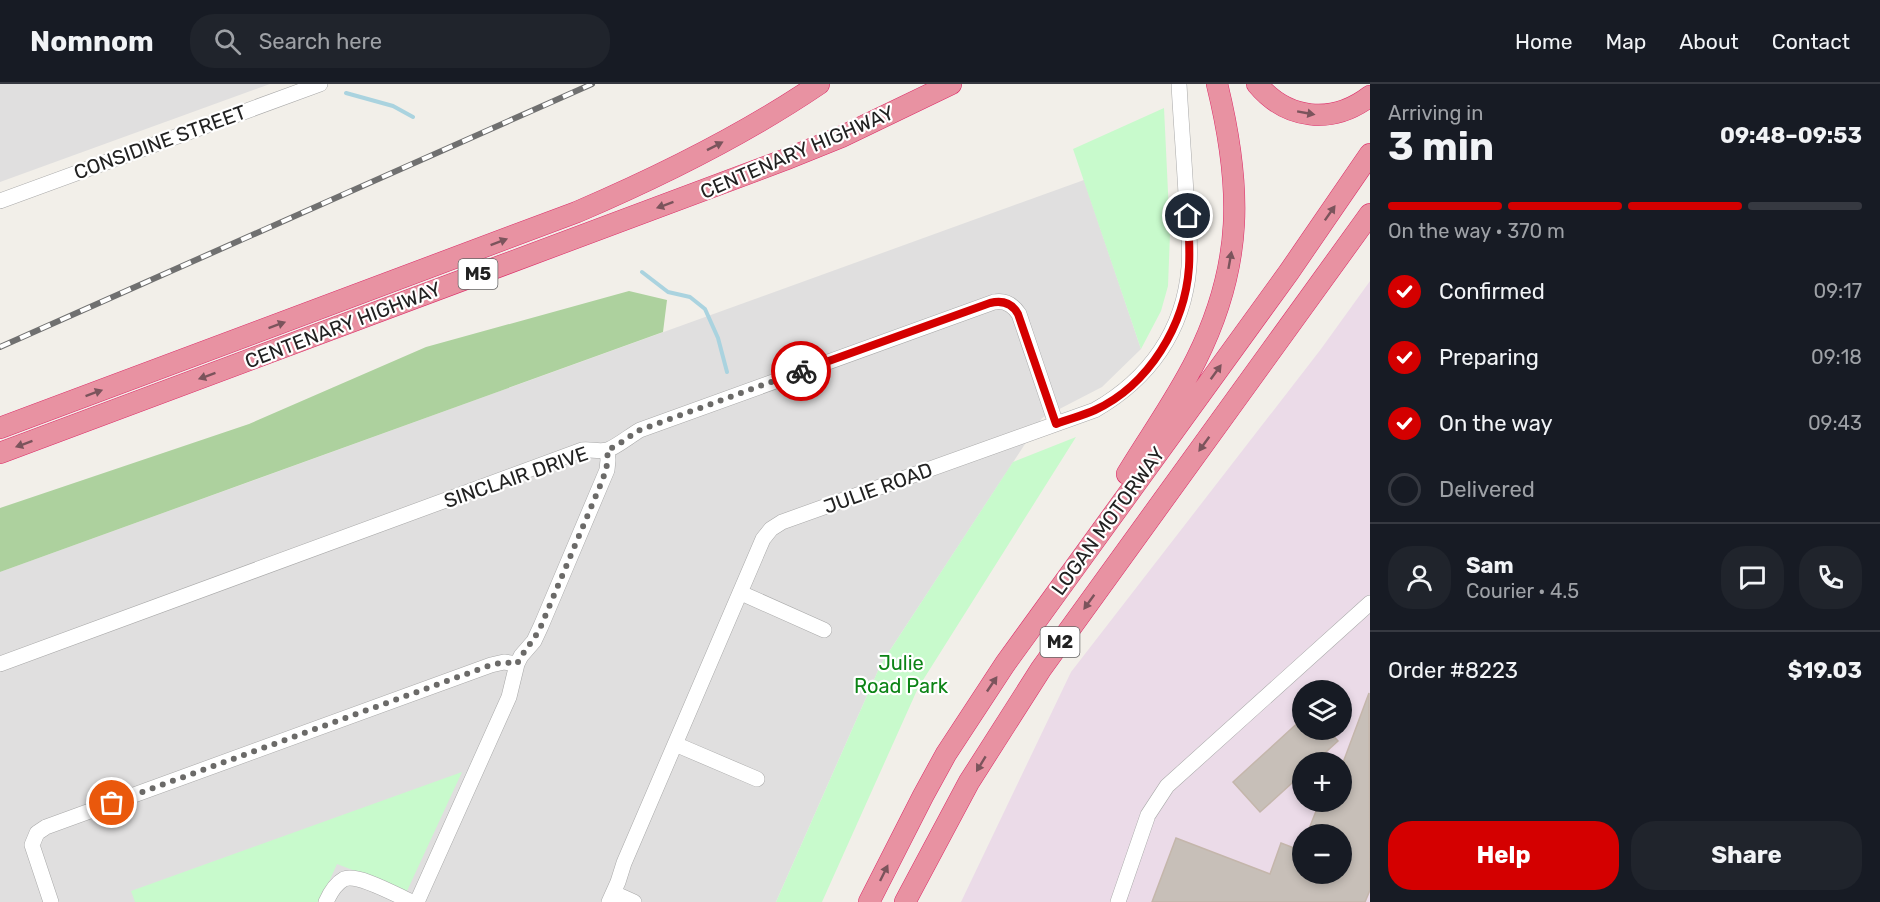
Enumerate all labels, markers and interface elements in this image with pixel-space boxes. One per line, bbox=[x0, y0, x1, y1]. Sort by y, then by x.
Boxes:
search box bbox=[190, 14, 610, 68]
text: Nomnom bbox=[30, 25, 154, 58]
icon: search bbox=[211, 25, 244, 58]
text: Search here bbox=[259, 28, 382, 55]
text: Home bbox=[1515, 29, 1572, 54]
text: Map bbox=[1605, 29, 1646, 54]
text: About bbox=[1679, 29, 1739, 54]
text: Contact bbox=[1772, 29, 1850, 54]
street label: CONSIDINE STREET bbox=[71, 100, 250, 184]
street label: CENTENARY HIGHWAY bbox=[696, 100, 898, 204]
text: Arriving in bbox=[1388, 101, 1483, 125]
one-way arrow bbox=[1297, 109, 1316, 118]
text: 09:48–09:53 bbox=[1720, 122, 1862, 149]
text: 3 min bbox=[1388, 124, 1494, 170]
one-way arrow bbox=[707, 141, 724, 151]
pin bbox=[1162, 190, 1213, 241]
icon: home bbox=[1171, 199, 1204, 232]
one-way arrow bbox=[656, 201, 674, 210]
one-way arrow bbox=[1324, 206, 1336, 222]
text: On the way · 370 m bbox=[1388, 219, 1565, 243]
one-way arrow bbox=[490, 237, 508, 246]
one-way arrow bbox=[1226, 250, 1235, 269]
road number: M5 bbox=[458, 259, 498, 289]
icon: check bbox=[1388, 275, 1421, 308]
street label: CENTENARY HIGHWAY bbox=[241, 276, 445, 374]
text: Confirmed bbox=[1439, 278, 1545, 305]
text: 09:17 bbox=[1814, 279, 1862, 303]
one-way arrow bbox=[268, 320, 286, 329]
courier bbox=[771, 341, 831, 401]
icon: check bbox=[1388, 341, 1421, 374]
text: Preparing bbox=[1439, 344, 1539, 371]
text: 09:18 bbox=[1811, 345, 1862, 369]
icon: bike bbox=[785, 355, 818, 388]
one-way arrow bbox=[1210, 364, 1222, 379]
one-way arrow bbox=[198, 372, 216, 381]
one-way arrow bbox=[85, 388, 103, 397]
icon: check bbox=[1388, 407, 1421, 440]
text: On the way bbox=[1439, 410, 1553, 437]
text: 09:43 bbox=[1808, 411, 1862, 435]
one-way arrow bbox=[1198, 436, 1210, 452]
one-way arrow bbox=[15, 440, 33, 449]
street label: SINCLAIR DRIVE bbox=[441, 441, 591, 513]
street label: LOGAN MOTORWAY bbox=[1046, 442, 1170, 600]
street label: JULIE ROAD bbox=[820, 457, 936, 519]
text: Delivered bbox=[1439, 476, 1535, 503]
button: person bbox=[1388, 546, 1451, 609]
button: chat bbox=[1721, 546, 1784, 609]
button: phone bbox=[1799, 546, 1862, 609]
text: Sam bbox=[1466, 552, 1514, 579]
text: Courier · 4.5 bbox=[1466, 579, 1579, 603]
one-way arrow bbox=[1083, 593, 1095, 609]
road number: M2 bbox=[1040, 627, 1080, 657]
park label: Julie Road Park bbox=[854, 651, 949, 698]
text: Order #8223 bbox=[1388, 657, 1518, 684]
text: $19.03 bbox=[1788, 657, 1862, 684]
one-way arrow bbox=[986, 677, 998, 693]
map controls bbox=[1292, 680, 1352, 884]
button: layers bbox=[1292, 680, 1352, 740]
button: + bbox=[1292, 752, 1352, 812]
one-way arrow bbox=[975, 756, 986, 772]
pin bbox=[86, 777, 137, 828]
icon: bag bbox=[95, 786, 128, 819]
button: Help bbox=[1388, 821, 1619, 890]
button: Share bbox=[1631, 821, 1862, 890]
button: − bbox=[1292, 824, 1352, 884]
one-way arrow bbox=[879, 864, 888, 881]

